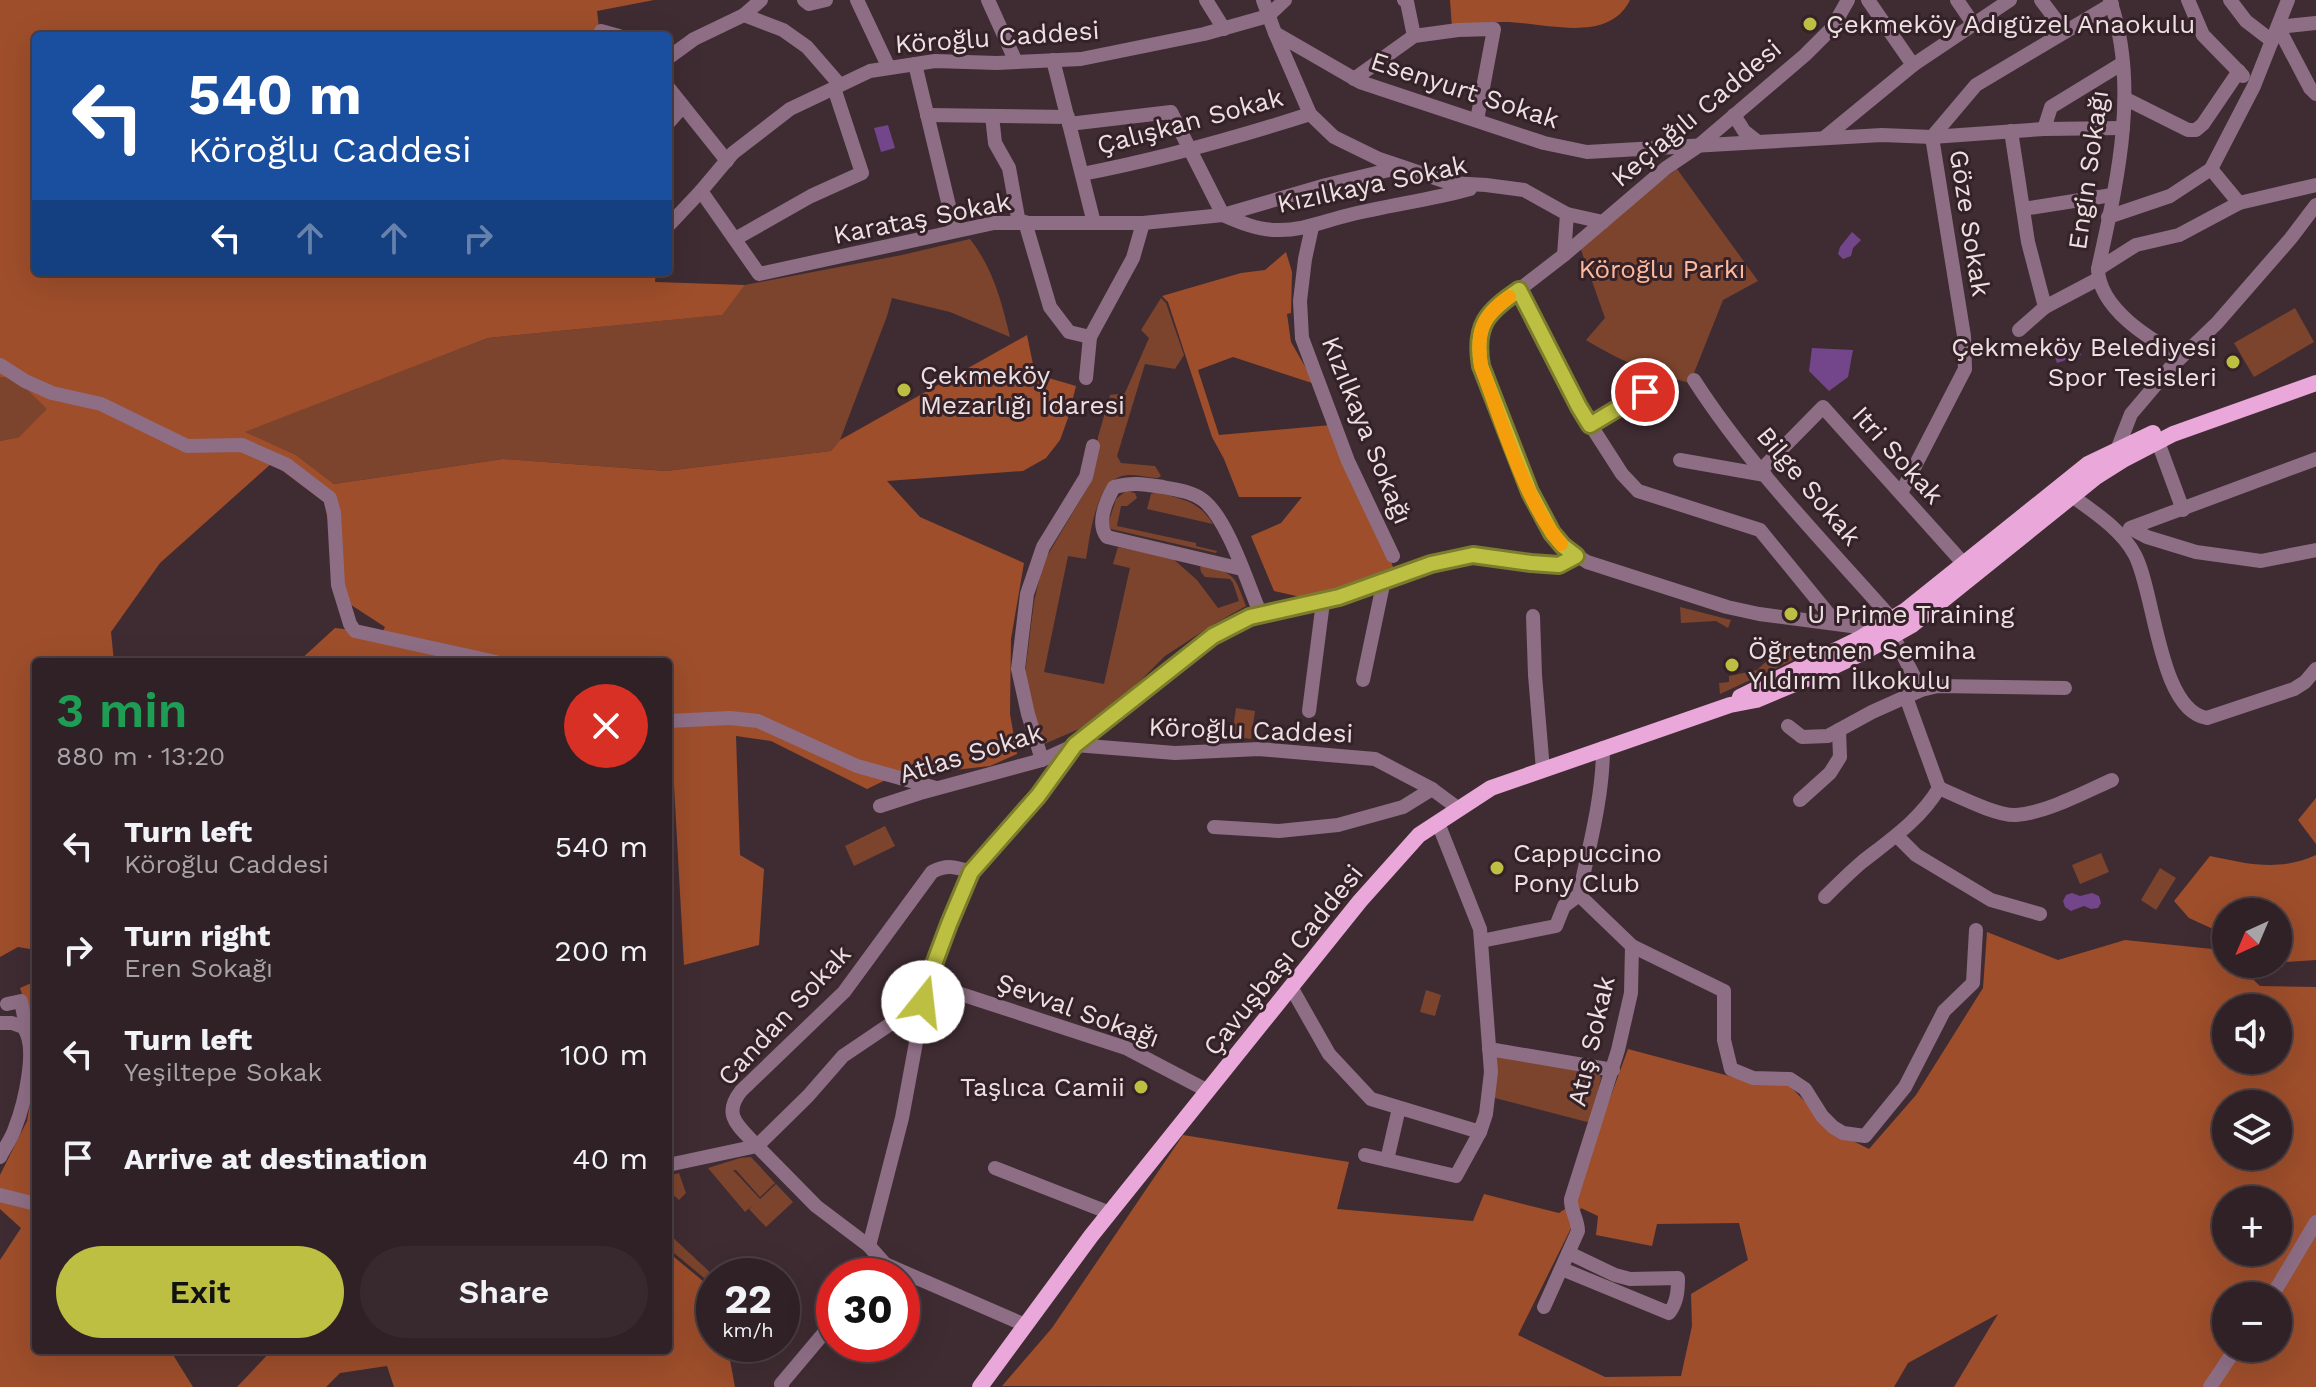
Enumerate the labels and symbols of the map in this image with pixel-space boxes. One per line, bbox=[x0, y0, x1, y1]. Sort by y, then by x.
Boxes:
place label: Çekmeköy Adıgüzel Anaokulu bbox=[1826, 9, 2195, 39]
street label: Köroğlu Caddesi bbox=[894, 15, 1100, 59]
marker: Çekmeköy Adıgüzel Anaokulu bbox=[1801, 15, 1819, 33]
street label: Keçiağılı Caddesi bbox=[1605, 33, 1787, 193]
street label: Esenyurt Sokak bbox=[1367, 45, 1563, 135]
street label: Çalışkan Sokak bbox=[1094, 82, 1287, 160]
street label: Engin Sokağı bbox=[2062, 88, 2114, 252]
street label: Göze Sokak bbox=[1944, 148, 1996, 299]
street label: Kızılkaya Sokak bbox=[1274, 149, 1470, 219]
street label: Karataş Sokak bbox=[831, 186, 1014, 250]
park label: Köroğlu Parkı bbox=[1579, 254, 1745, 284]
street label: Kızılkaya Sokağı bbox=[1316, 332, 1418, 528]
place label: Çekmeköy Belediyesi Spor Tesisleri bbox=[1951, 332, 2217, 392]
marker: Çekmeköy Belediyesi Spor Tesisleri bbox=[2224, 353, 2242, 371]
pin bbox=[1611, 358, 1679, 426]
place label: Çekmeköy Mezarlığı İdaresi bbox=[920, 360, 1125, 420]
marker: Çekmeköy Mezarlığı İdaresi bbox=[895, 381, 913, 399]
street label: Itri Sokak bbox=[1846, 400, 1950, 510]
street label: Bilge Sokak bbox=[1751, 421, 1867, 552]
place label: U Prime Training bbox=[1807, 599, 2014, 629]
marker: U Prime Training bbox=[1782, 605, 1800, 623]
place label: Öğretmen Semiha Yıldırım İlkokulu bbox=[1748, 635, 1976, 695]
marker: Öğretmen Semiha Yıldırım İlkokulu bbox=[1723, 656, 1741, 674]
street label: Köroğlu Caddesi bbox=[1148, 711, 1354, 749]
street label: Atlas Sokak bbox=[896, 717, 1047, 789]
place label: Cappuccino Pony Club bbox=[1513, 838, 1662, 898]
street label: Çavuşbaşı Caddesi bbox=[1197, 859, 1369, 1061]
marker: Cappuccino Pony Club bbox=[1488, 859, 1506, 877]
north arrow bbox=[2212, 898, 2292, 978]
street label: Candan Sokak bbox=[711, 938, 857, 1091]
position arrow bbox=[881, 960, 965, 1044]
street label: Şevval Sokağı bbox=[993, 967, 1163, 1053]
street label: Atış Sokak bbox=[1561, 973, 1621, 1109]
place label: Taşlıca Camii bbox=[960, 1072, 1125, 1102]
marker: Taşlıca Camii bbox=[1132, 1078, 1150, 1096]
speed limit sign: 30 bbox=[816, 1258, 920, 1362]

